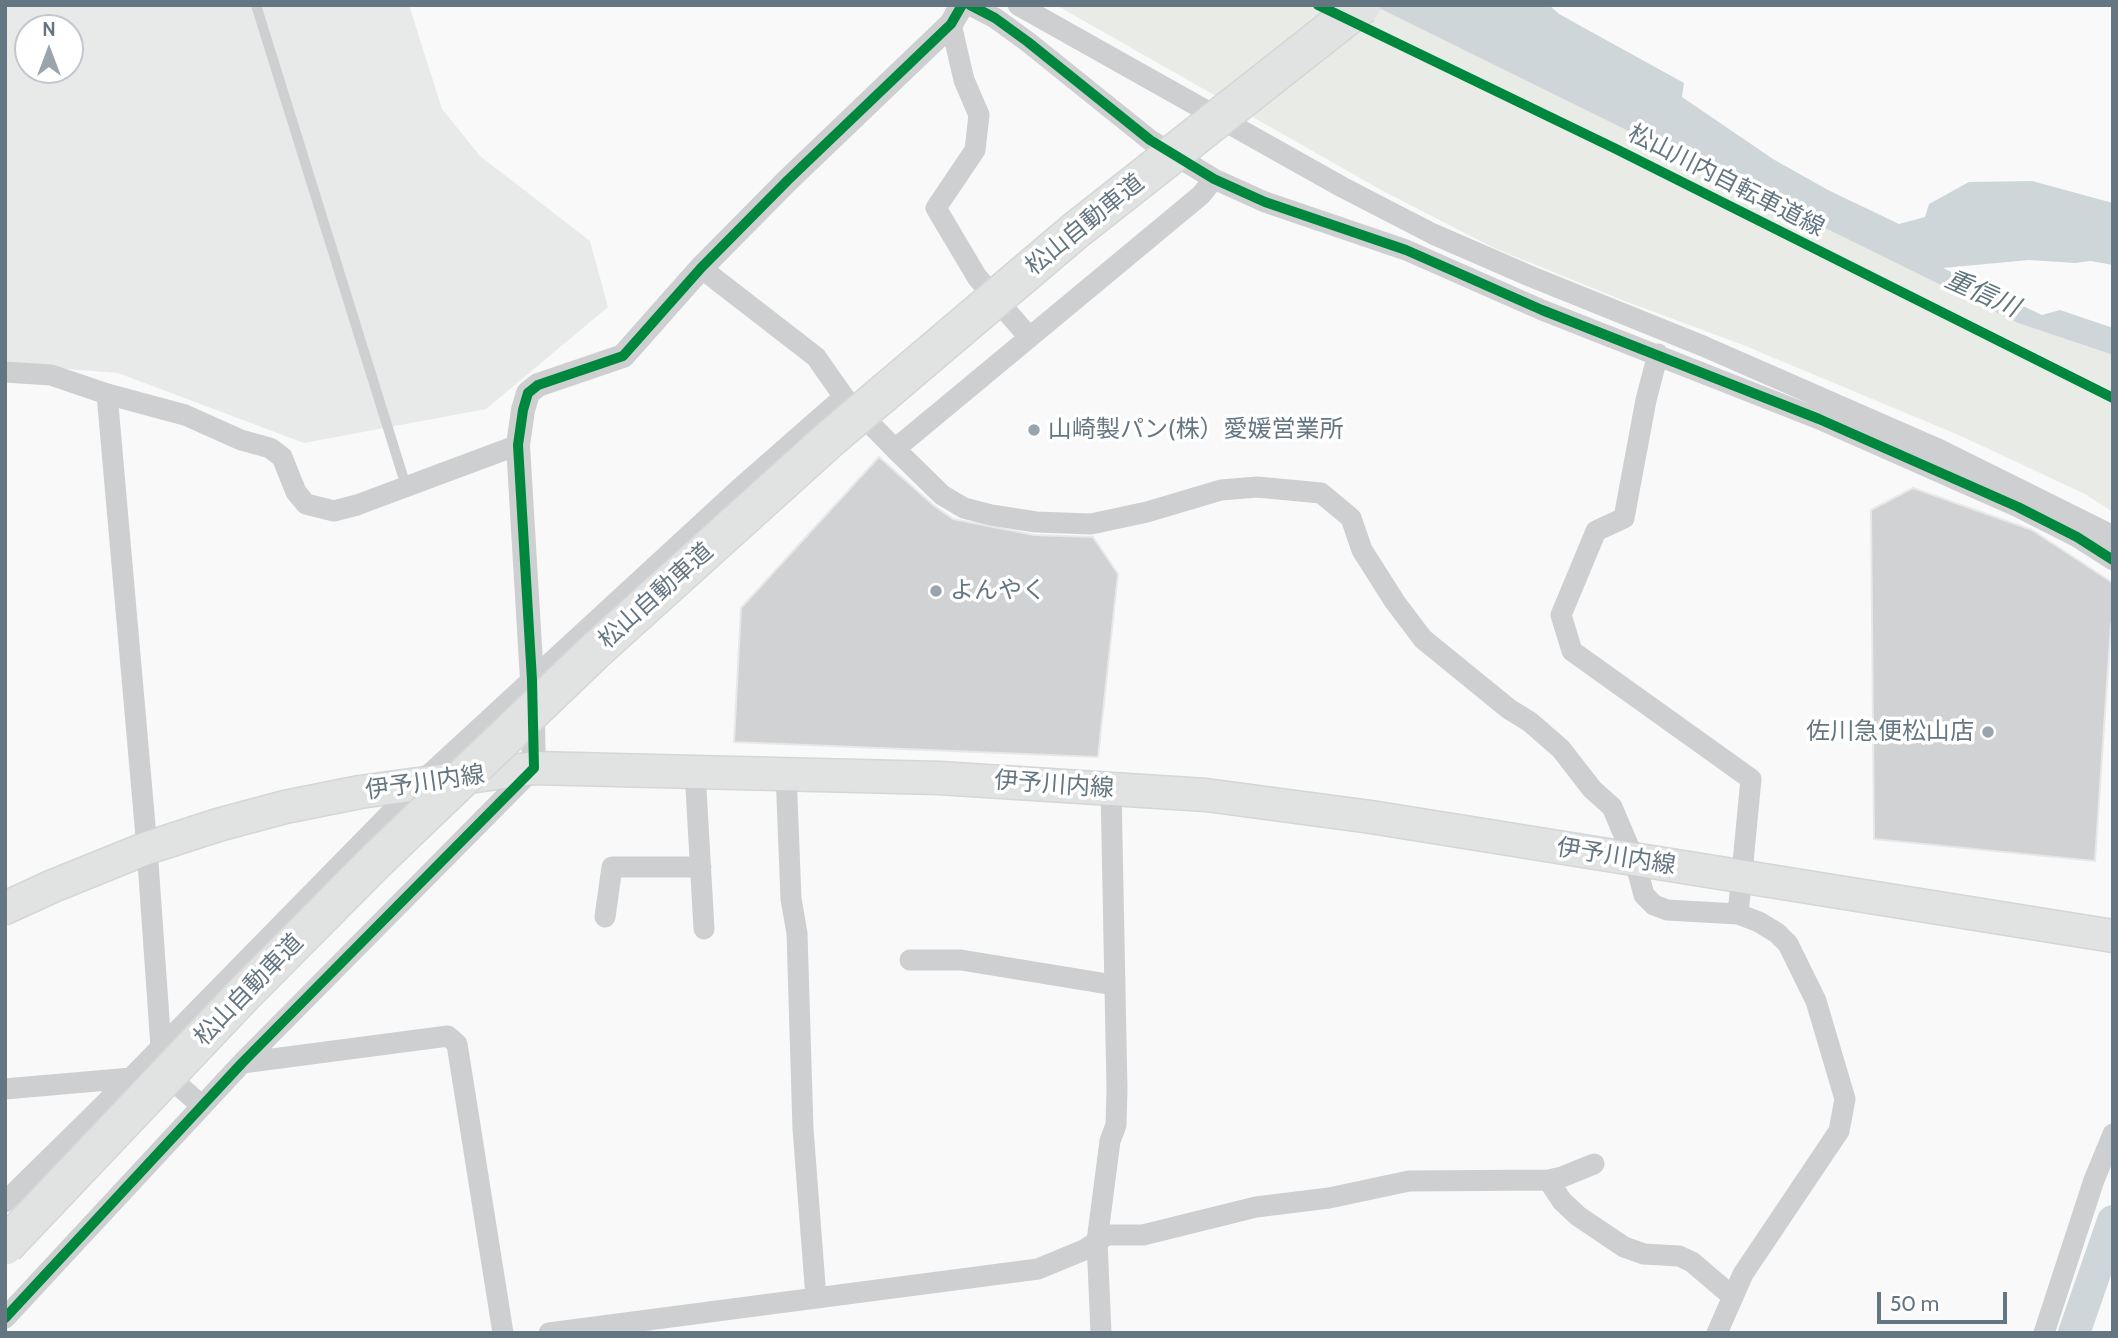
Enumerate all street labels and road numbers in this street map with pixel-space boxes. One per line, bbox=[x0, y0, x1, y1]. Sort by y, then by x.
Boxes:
street label: 松山川内自転車道線 bbox=[1623, 119, 1829, 243]
street label: 松山自動車道 bbox=[1020, 168, 1150, 282]
street label: 松山自動車道 bbox=[593, 537, 719, 655]
street label: 伊予川内線 bbox=[364, 760, 486, 806]
street label: 伊予川内線 bbox=[993, 766, 1115, 804]
street label: 伊予川内線 bbox=[1554, 833, 1678, 881]
street label: 松山自動車道 bbox=[189, 928, 309, 1052]

